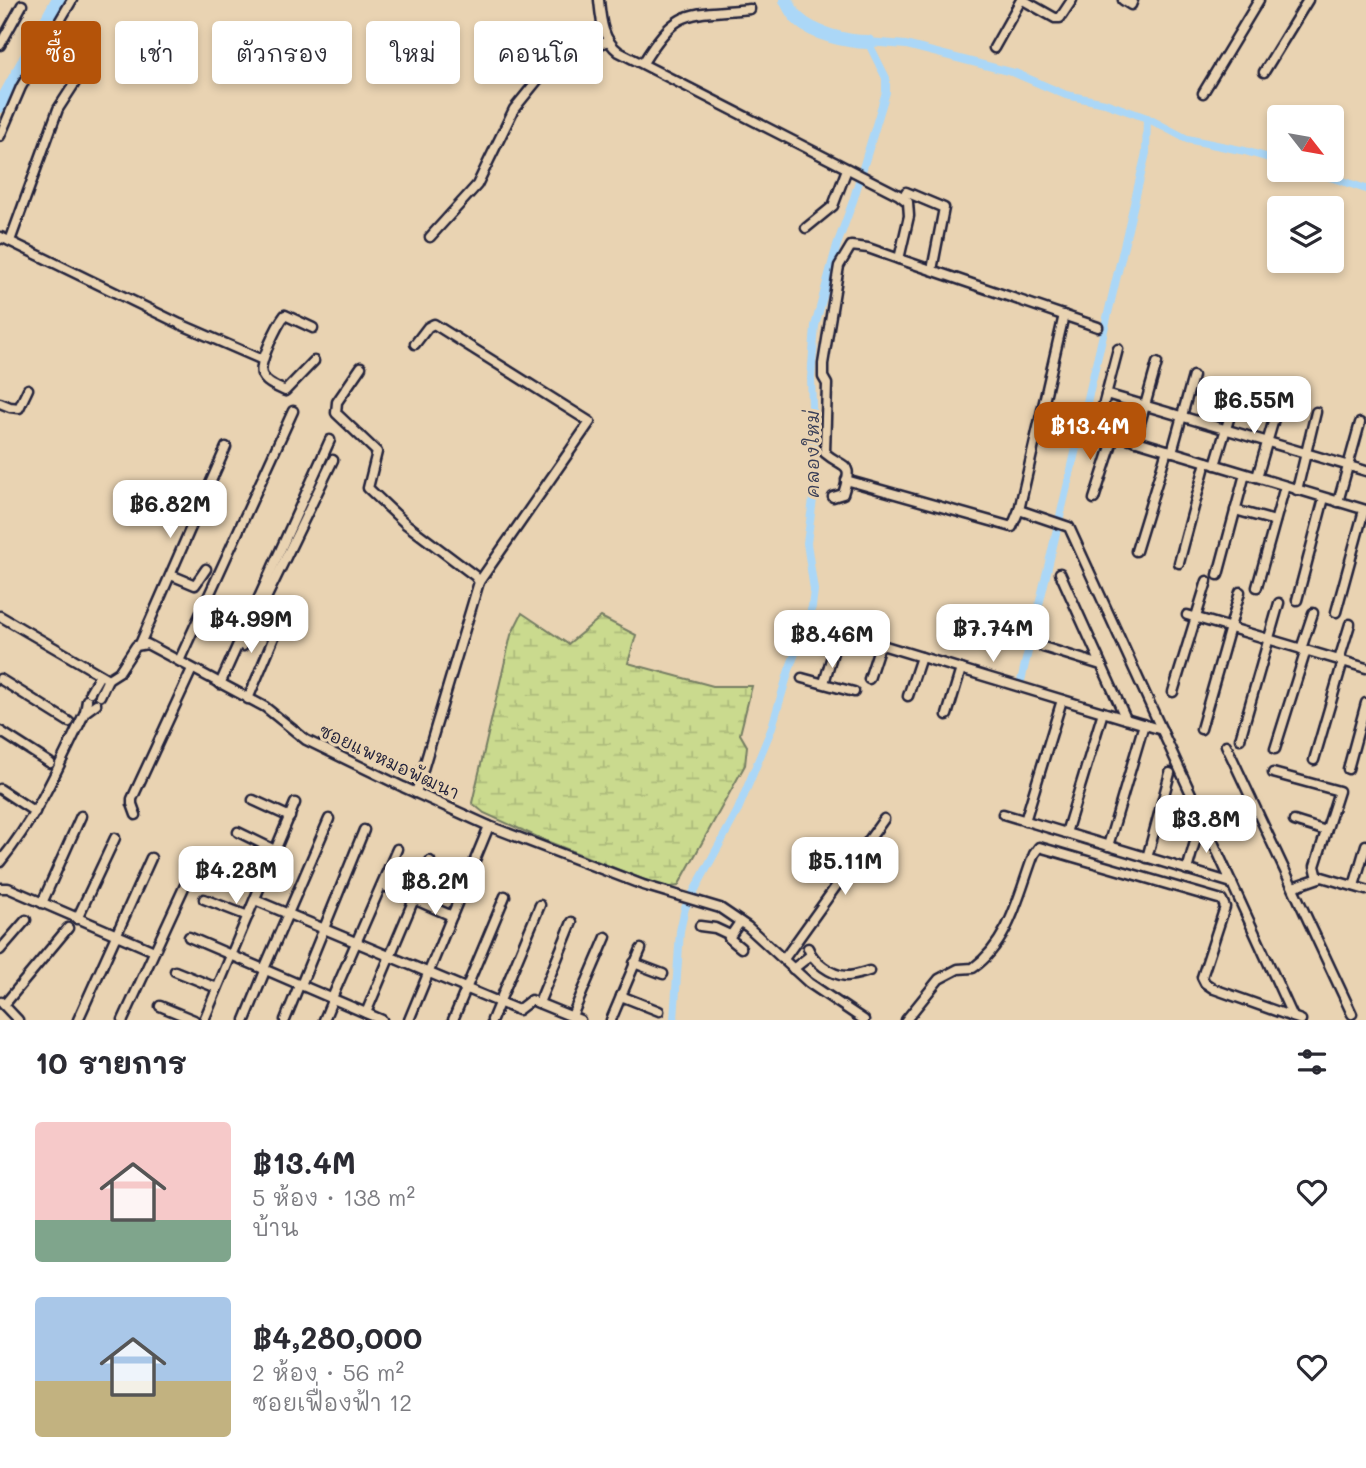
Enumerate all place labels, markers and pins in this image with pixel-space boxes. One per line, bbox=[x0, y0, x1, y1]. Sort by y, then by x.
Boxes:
pin: ฿6.55M bbox=[1197, 376, 1311, 436]
pin: ฿13.4M bbox=[1033, 402, 1147, 462]
pin: ฿6.82M bbox=[113, 480, 227, 540]
pin: ฿4.99M bbox=[194, 596, 308, 655]
pin: ฿7.74M bbox=[936, 604, 1050, 664]
pin: ฿8.46M bbox=[775, 610, 889, 670]
pin: ฿3.8M bbox=[1157, 796, 1255, 855]
pin: ฿5.11M bbox=[788, 838, 902, 897]
pin: ฿4.28M bbox=[179, 846, 293, 906]
pin: ฿8.2M bbox=[386, 858, 484, 917]

